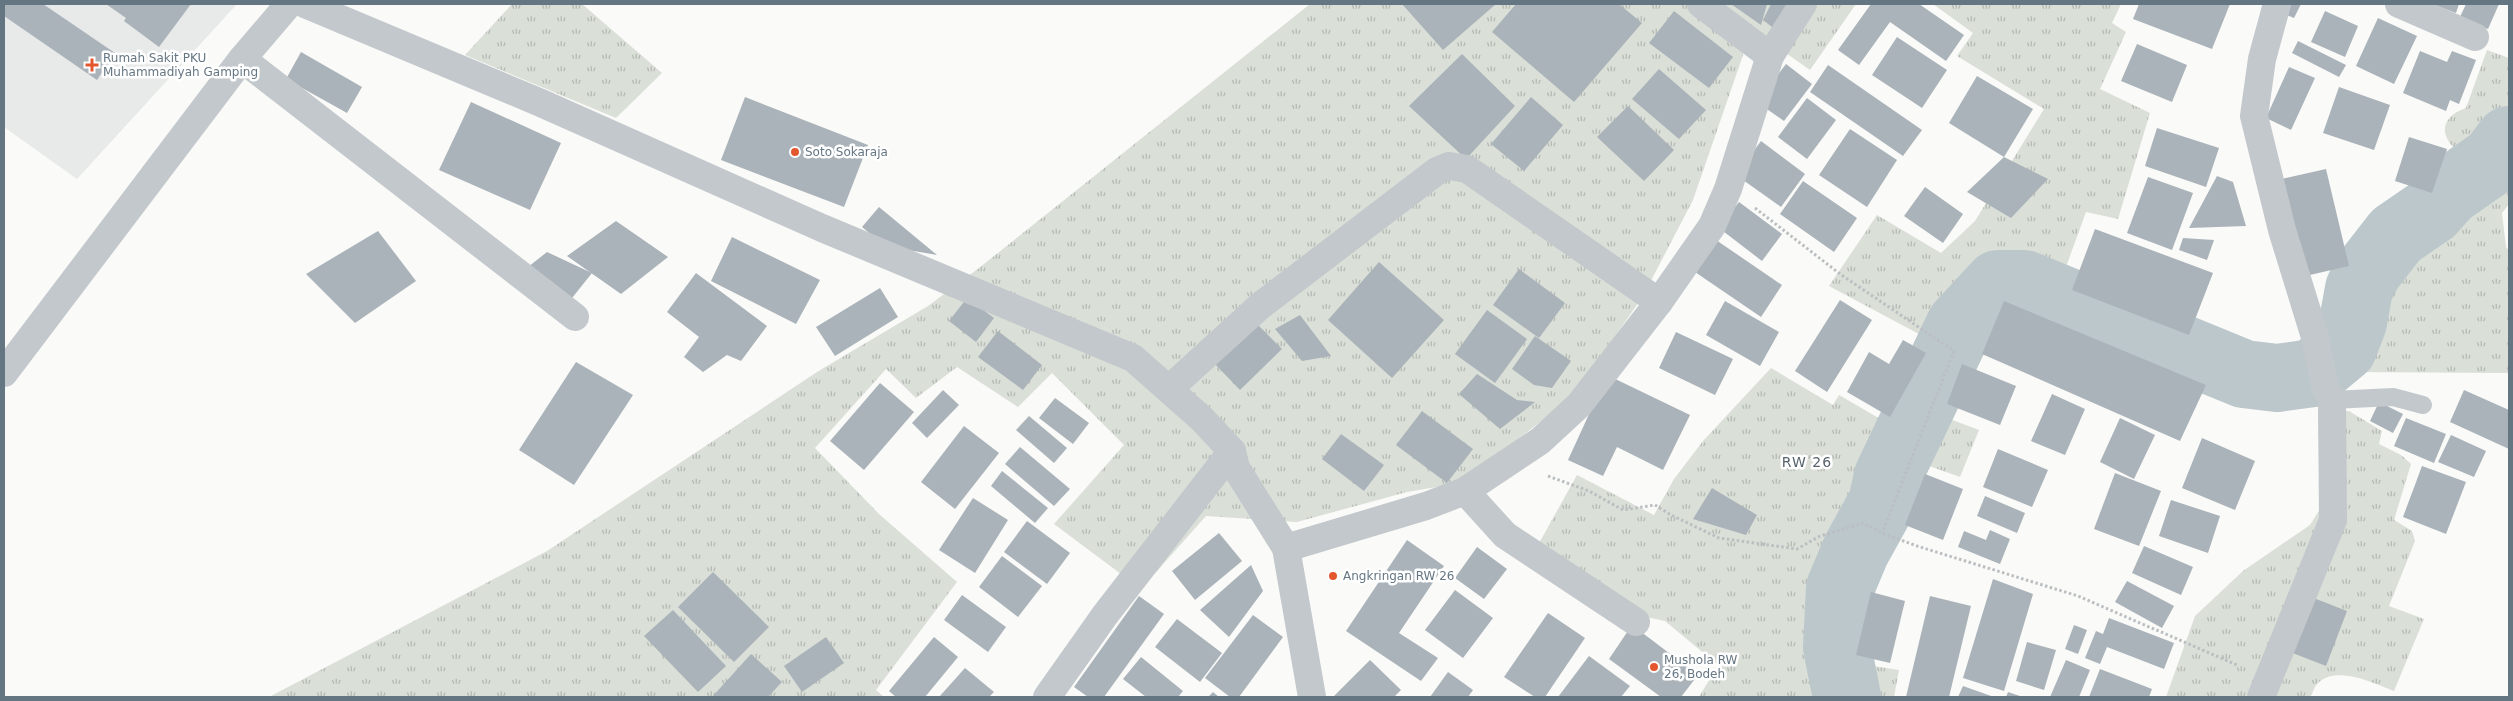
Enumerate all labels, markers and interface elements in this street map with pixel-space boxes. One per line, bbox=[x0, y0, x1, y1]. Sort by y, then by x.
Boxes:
place label: Rumah Sakit PKU Muhammadiyah Gamping bbox=[103, 51, 258, 79]
marker: Rumah Sakit PKU Muhammadiyah Gamping bbox=[85, 58, 99, 72]
place label: Soto Sokaraja bbox=[805, 145, 888, 159]
marker: Soto Sokaraja bbox=[789, 146, 801, 158]
district label: RW 26 bbox=[1782, 454, 1832, 470]
place label: Angkringan RW 26 bbox=[1343, 569, 1454, 583]
marker: Angkringan RW 26 bbox=[1327, 570, 1339, 582]
place label: Mushola RW 26, Bodeh bbox=[1664, 653, 1738, 681]
marker: Mushola RW 26, Bodeh bbox=[1648, 661, 1660, 673]

